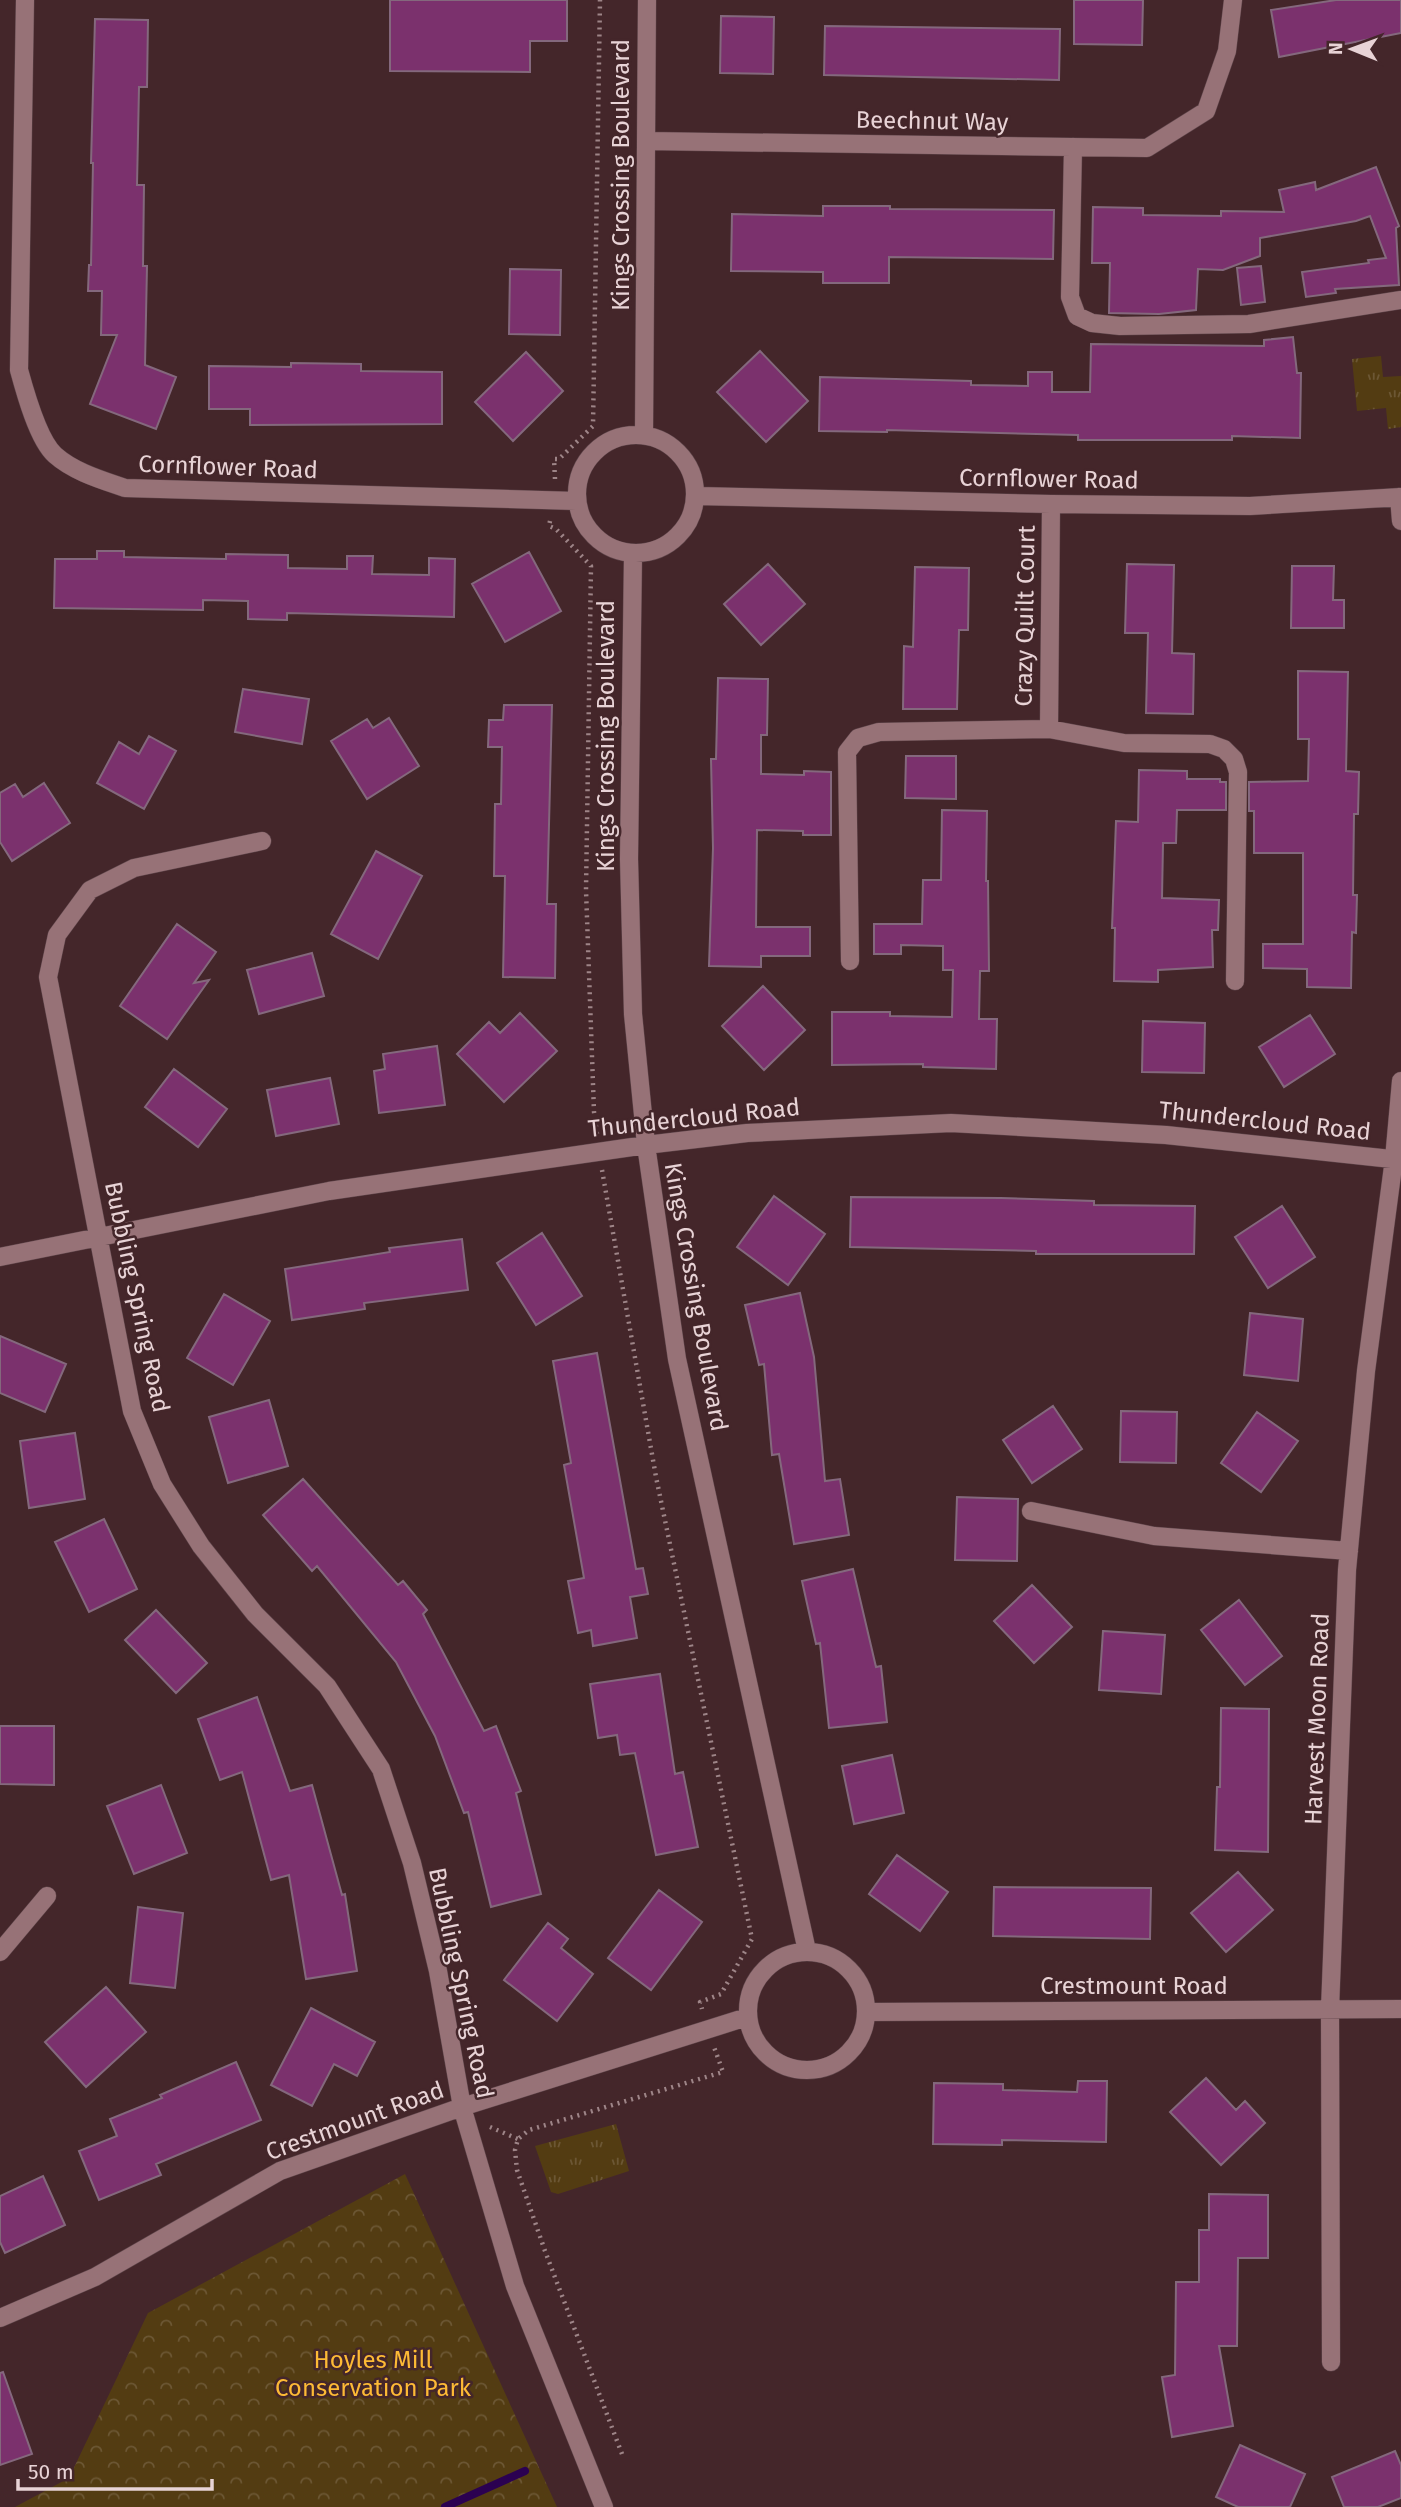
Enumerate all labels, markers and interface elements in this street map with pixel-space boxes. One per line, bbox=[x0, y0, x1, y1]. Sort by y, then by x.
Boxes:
north arrow bbox=[1317, 14, 1387, 84]
street label: Kings Crossing Boulevard bbox=[607, 39, 635, 311]
text: N bbox=[1324, 42, 1347, 55]
street label: Beechnut Way bbox=[855, 106, 1009, 136]
street label: Cornflower Road bbox=[138, 450, 318, 484]
street label: Cornflower Road bbox=[959, 463, 1139, 495]
street label: Crazy Quilt Court bbox=[1009, 525, 1041, 707]
street label: Kings Crossing Boulevard bbox=[592, 600, 620, 872]
street label: Thundercloud Road bbox=[587, 1093, 801, 1143]
street label: Thundercloud Road bbox=[1158, 1096, 1372, 1146]
street label: Kings Crossing Boulevard bbox=[659, 1161, 733, 1433]
street label: Bubbling Spring Road bbox=[99, 1179, 175, 1415]
street label: Harvest Moon Road bbox=[1299, 1613, 1335, 1825]
street label: Bubbling Spring Road bbox=[423, 1865, 499, 2101]
street label: Crestmount Road bbox=[1040, 1972, 1228, 2000]
street label: Crestmount Road bbox=[262, 2076, 448, 2166]
park label: Hoyles Mill Conservation Park bbox=[275, 2346, 472, 2402]
scale bar bbox=[18, 2448, 212, 2492]
text: 50 m bbox=[28, 2459, 74, 2485]

